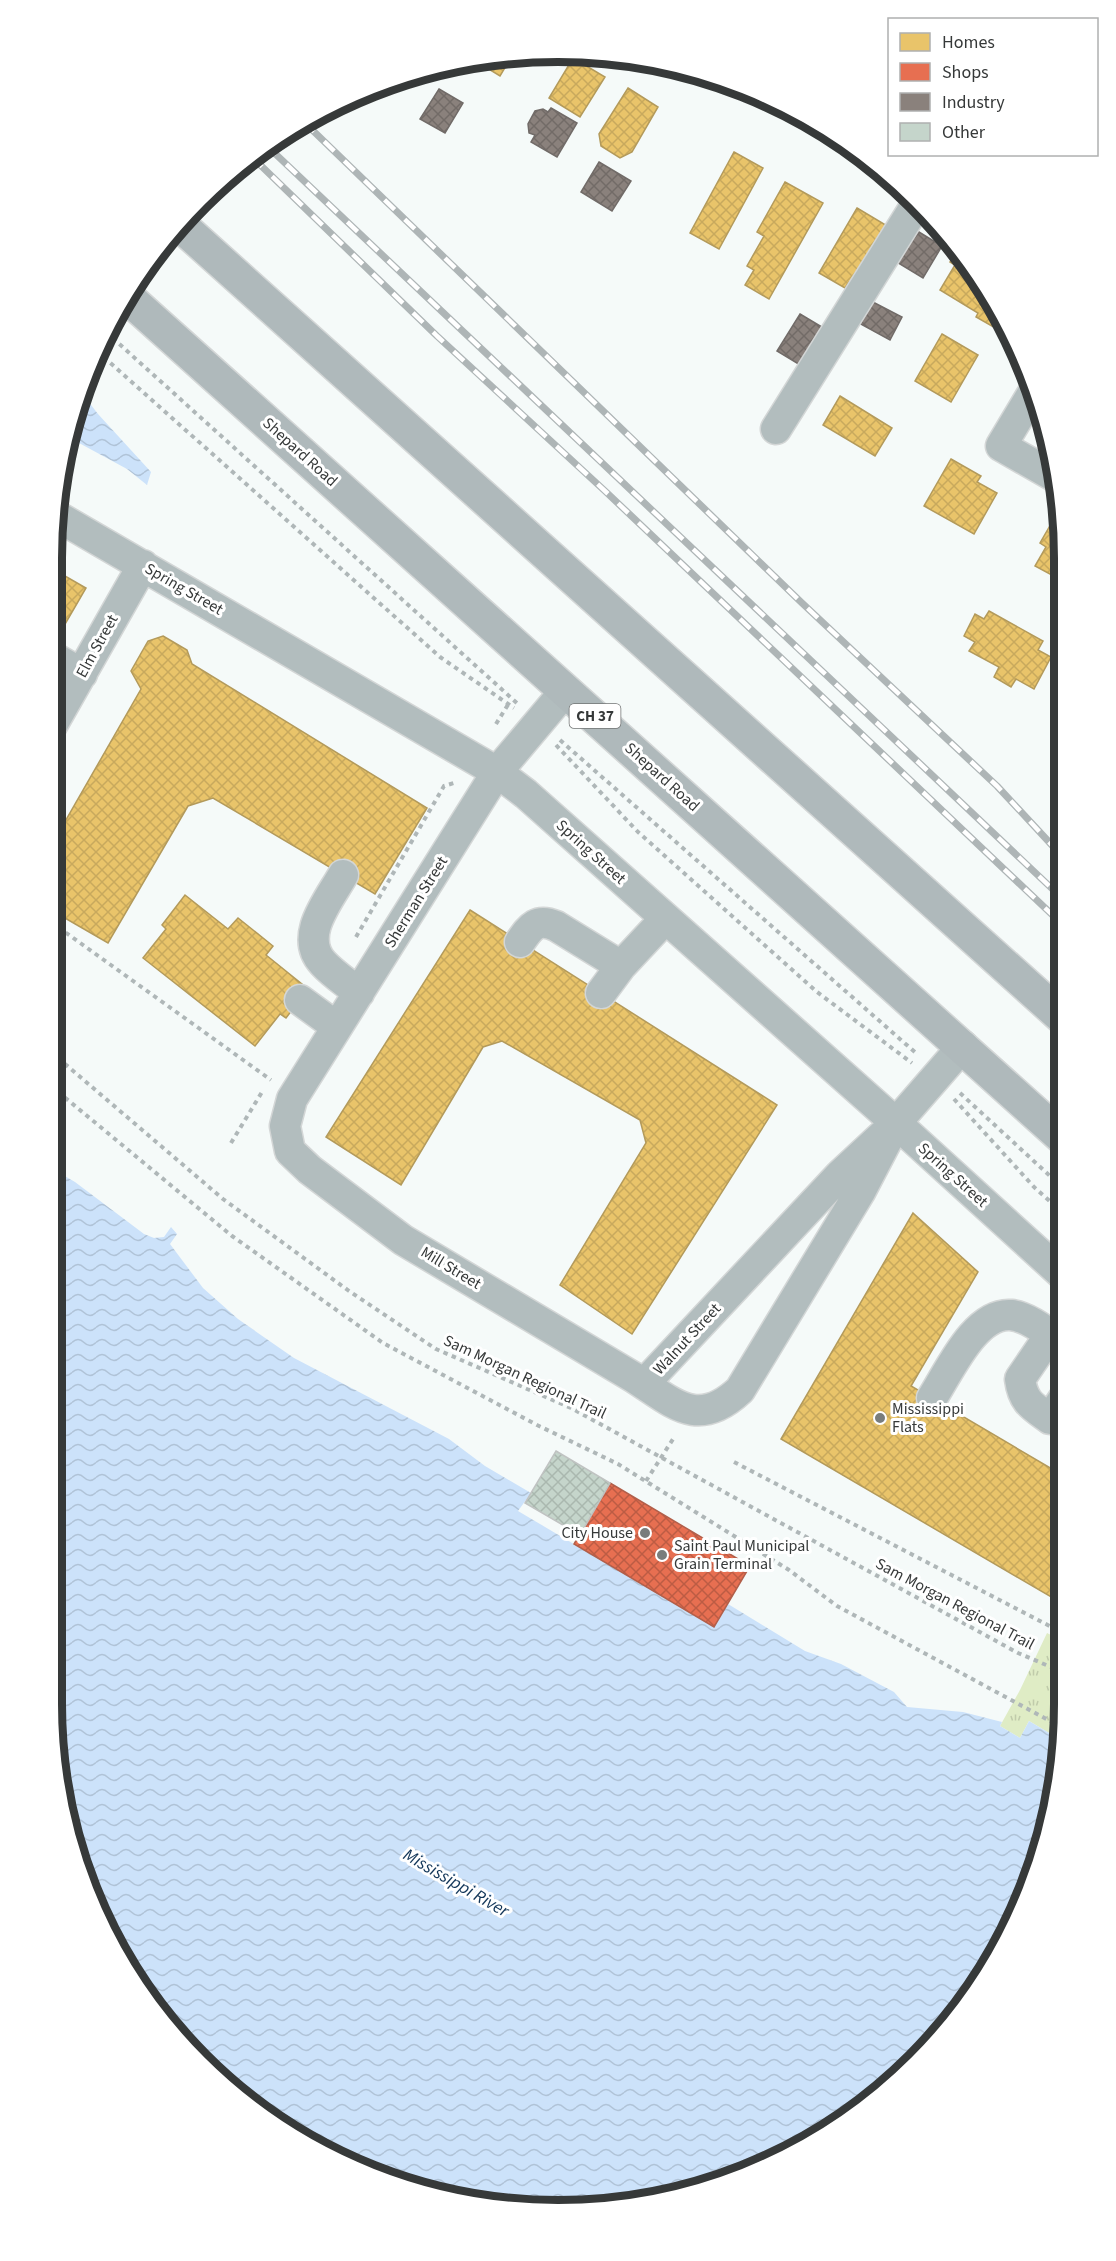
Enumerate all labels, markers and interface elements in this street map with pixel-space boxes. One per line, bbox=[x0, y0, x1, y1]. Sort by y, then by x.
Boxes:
legend bbox=[888, 18, 1098, 156]
text: Homes bbox=[942, 30, 995, 55]
text: Shops bbox=[942, 60, 989, 85]
text: Industry bbox=[942, 90, 1005, 115]
text: Other bbox=[942, 120, 986, 145]
street label: Shepard Road bbox=[258, 412, 342, 492]
street label: Spring Street bbox=[141, 558, 228, 621]
street label: Elm Street bbox=[71, 610, 124, 682]
road number: CH 37 bbox=[570, 704, 620, 728]
street label: Shepard Road bbox=[620, 737, 704, 817]
street label: Spring Street bbox=[551, 815, 631, 890]
street label: Sherman Street bbox=[379, 852, 453, 952]
street label: Spring Street bbox=[913, 1138, 993, 1213]
street label: Mill Street bbox=[417, 1241, 486, 1295]
street label: Walnut Street bbox=[648, 1298, 726, 1380]
street label: Sam Morgan Regional Trail bbox=[440, 1330, 610, 1424]
place label: Mississippi Flats bbox=[892, 1398, 964, 1438]
marker: Mississippi Flats bbox=[873, 1411, 887, 1425]
place label: City House bbox=[561, 1522, 633, 1544]
marker: City House bbox=[638, 1526, 652, 1540]
place label: Saint Paul Municipal Grain Terminal bbox=[674, 1535, 809, 1575]
marker: Saint Paul Municipal Grain Terminal bbox=[655, 1548, 669, 1562]
street label: Sam Morgan Regional Trail bbox=[872, 1553, 1038, 1655]
water label: Mississippi River bbox=[398, 1843, 514, 1924]

